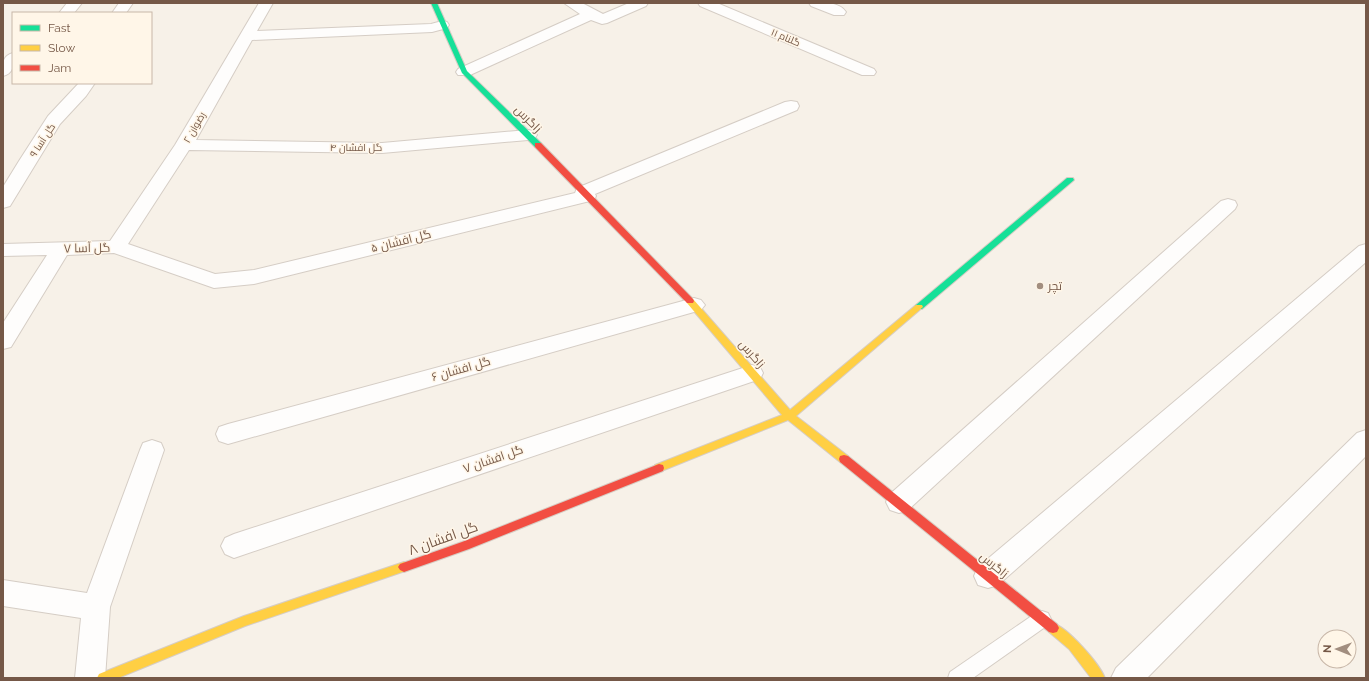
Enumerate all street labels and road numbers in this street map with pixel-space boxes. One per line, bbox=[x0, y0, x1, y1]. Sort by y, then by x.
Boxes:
street label: گلنام ۱۱ bbox=[769, 26, 802, 50]
street label: زاگرس bbox=[512, 103, 544, 135]
street label: رضوان ۲ bbox=[181, 110, 209, 145]
street label: گل آسا ۹ bbox=[27, 121, 58, 160]
street label: گل افشان ۴ bbox=[330, 142, 382, 154]
street label: گل افشان ۵ bbox=[369, 227, 433, 255]
street label: گل آسا ۷ bbox=[63, 241, 111, 255]
street label: زاگرس bbox=[736, 337, 768, 371]
street label: گل افشان ۶ bbox=[430, 354, 492, 384]
street label: گل افشان ۷ bbox=[461, 442, 525, 476]
street label: گل افشان ۸ bbox=[406, 518, 480, 558]
street label: زاگرس bbox=[977, 549, 1011, 581]

